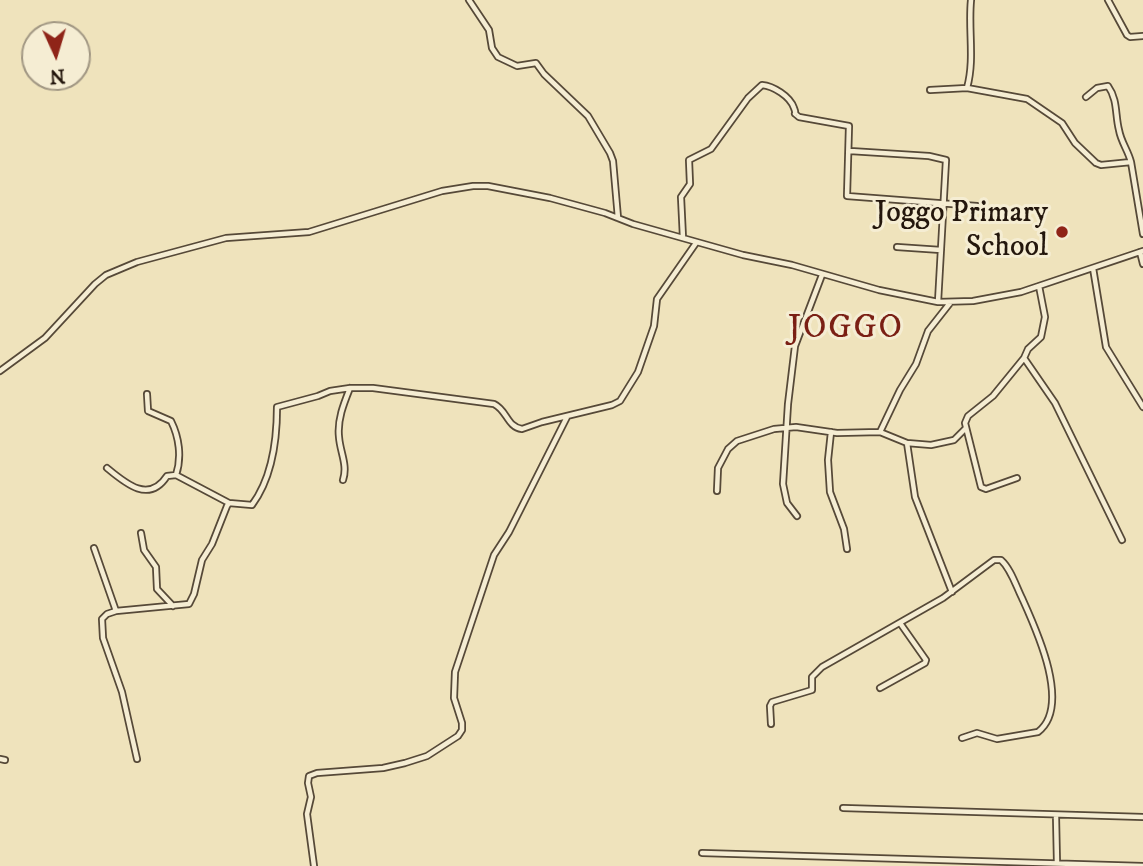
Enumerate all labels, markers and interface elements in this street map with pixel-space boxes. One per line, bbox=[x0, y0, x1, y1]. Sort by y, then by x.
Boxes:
north arrow bbox=[21, 21, 91, 91]
text: N bbox=[49, 63, 66, 87]
place label: Joggo Primary School bbox=[875, 197, 1048, 268]
marker: Joggo Primary School bbox=[1054, 224, 1070, 240]
district label: JOGGO bbox=[789, 310, 903, 350]

